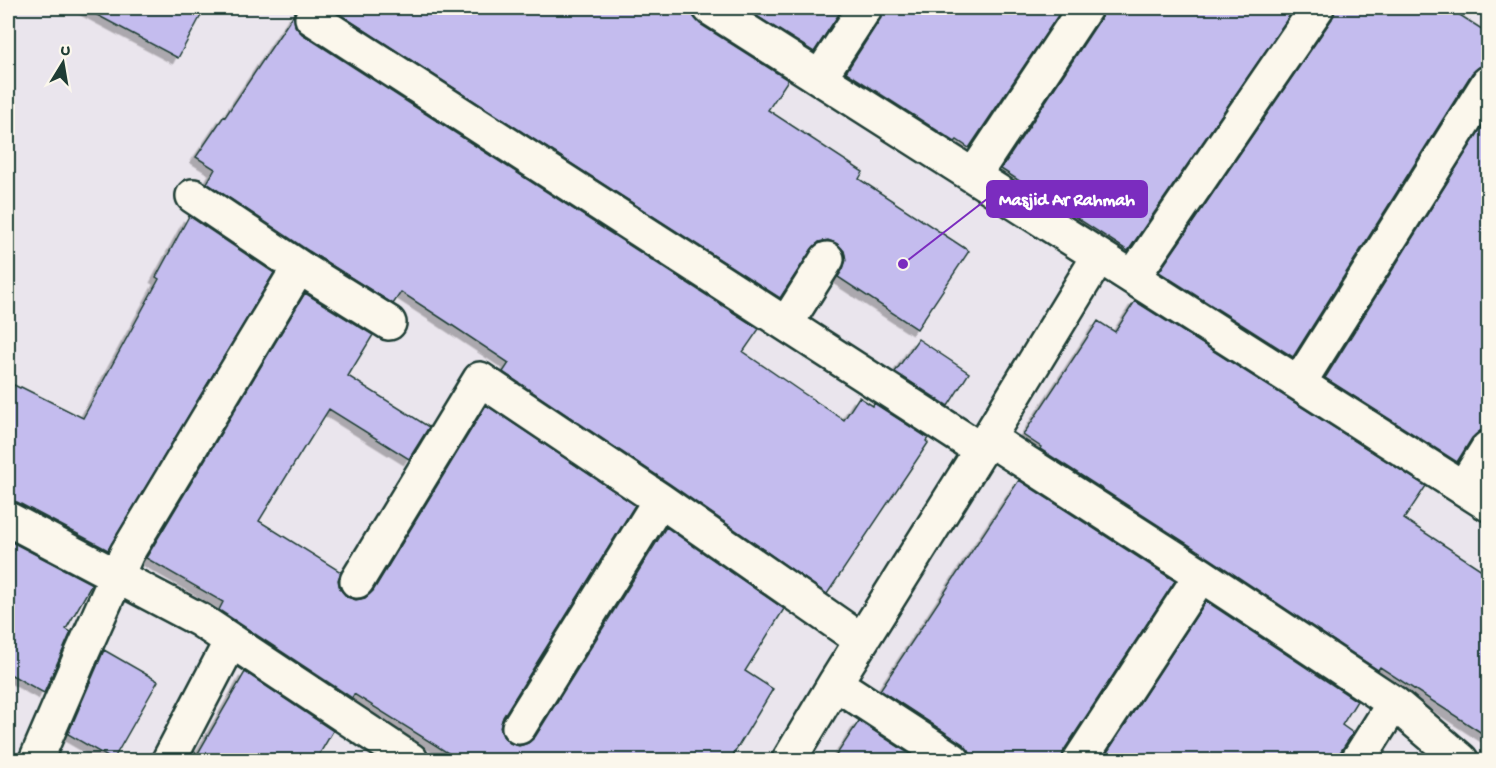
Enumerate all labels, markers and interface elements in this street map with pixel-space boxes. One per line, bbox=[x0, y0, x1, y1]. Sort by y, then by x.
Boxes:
north arrow bbox=[33, 33, 93, 93]
text: U bbox=[59, 42, 72, 62]
callout: Masjid Ar Rahmah bbox=[987, 181, 1147, 217]
text: Masjid Ar Rahmah bbox=[999, 191, 1135, 212]

